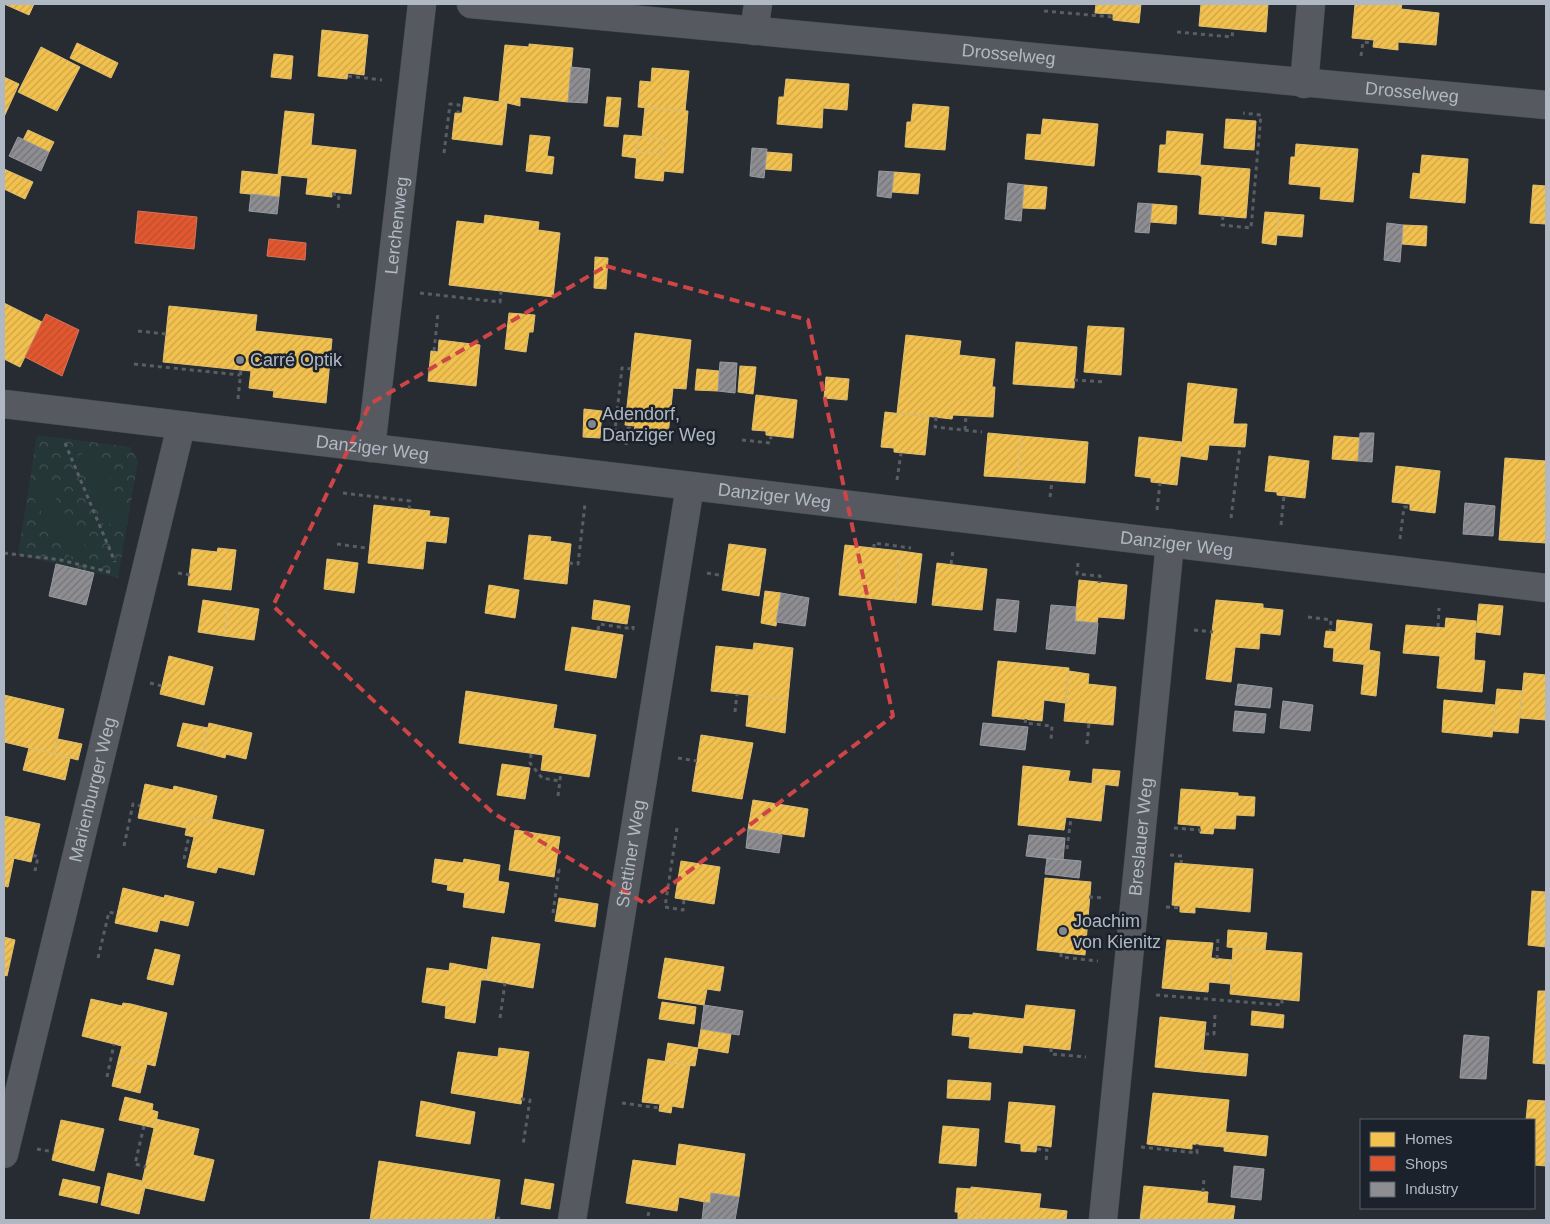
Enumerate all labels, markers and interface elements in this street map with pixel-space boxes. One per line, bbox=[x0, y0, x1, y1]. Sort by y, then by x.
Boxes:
street label: Drosselweg bbox=[961, 40, 1056, 69]
street label: Drosselweg bbox=[1364, 78, 1460, 107]
street label: Lerchenweg bbox=[381, 176, 412, 275]
place label: Carré Optik bbox=[250, 350, 343, 370]
marker: Carré Optik bbox=[234, 354, 246, 366]
place label: Adendorf, Danziger Weg bbox=[602, 404, 716, 445]
marker: Adendorf, Danziger Weg bbox=[586, 418, 598, 430]
street label: Danziger Weg bbox=[315, 431, 430, 465]
street label: Danziger Weg bbox=[717, 479, 832, 513]
street label: Danziger Weg bbox=[1119, 527, 1234, 561]
street label: Marienburger Weg bbox=[65, 715, 120, 864]
street label: Breslauer Weg bbox=[1125, 777, 1157, 897]
street label: Stettiner Weg bbox=[612, 798, 649, 909]
place label: Joachim von Kienitz bbox=[1073, 911, 1161, 952]
marker: Joachim von Kienitz bbox=[1057, 925, 1069, 937]
legend bbox=[1360, 1119, 1535, 1209]
text: Homes bbox=[1405, 1130, 1453, 1147]
text: Shops bbox=[1405, 1155, 1448, 1172]
text: Industry bbox=[1405, 1180, 1459, 1197]

